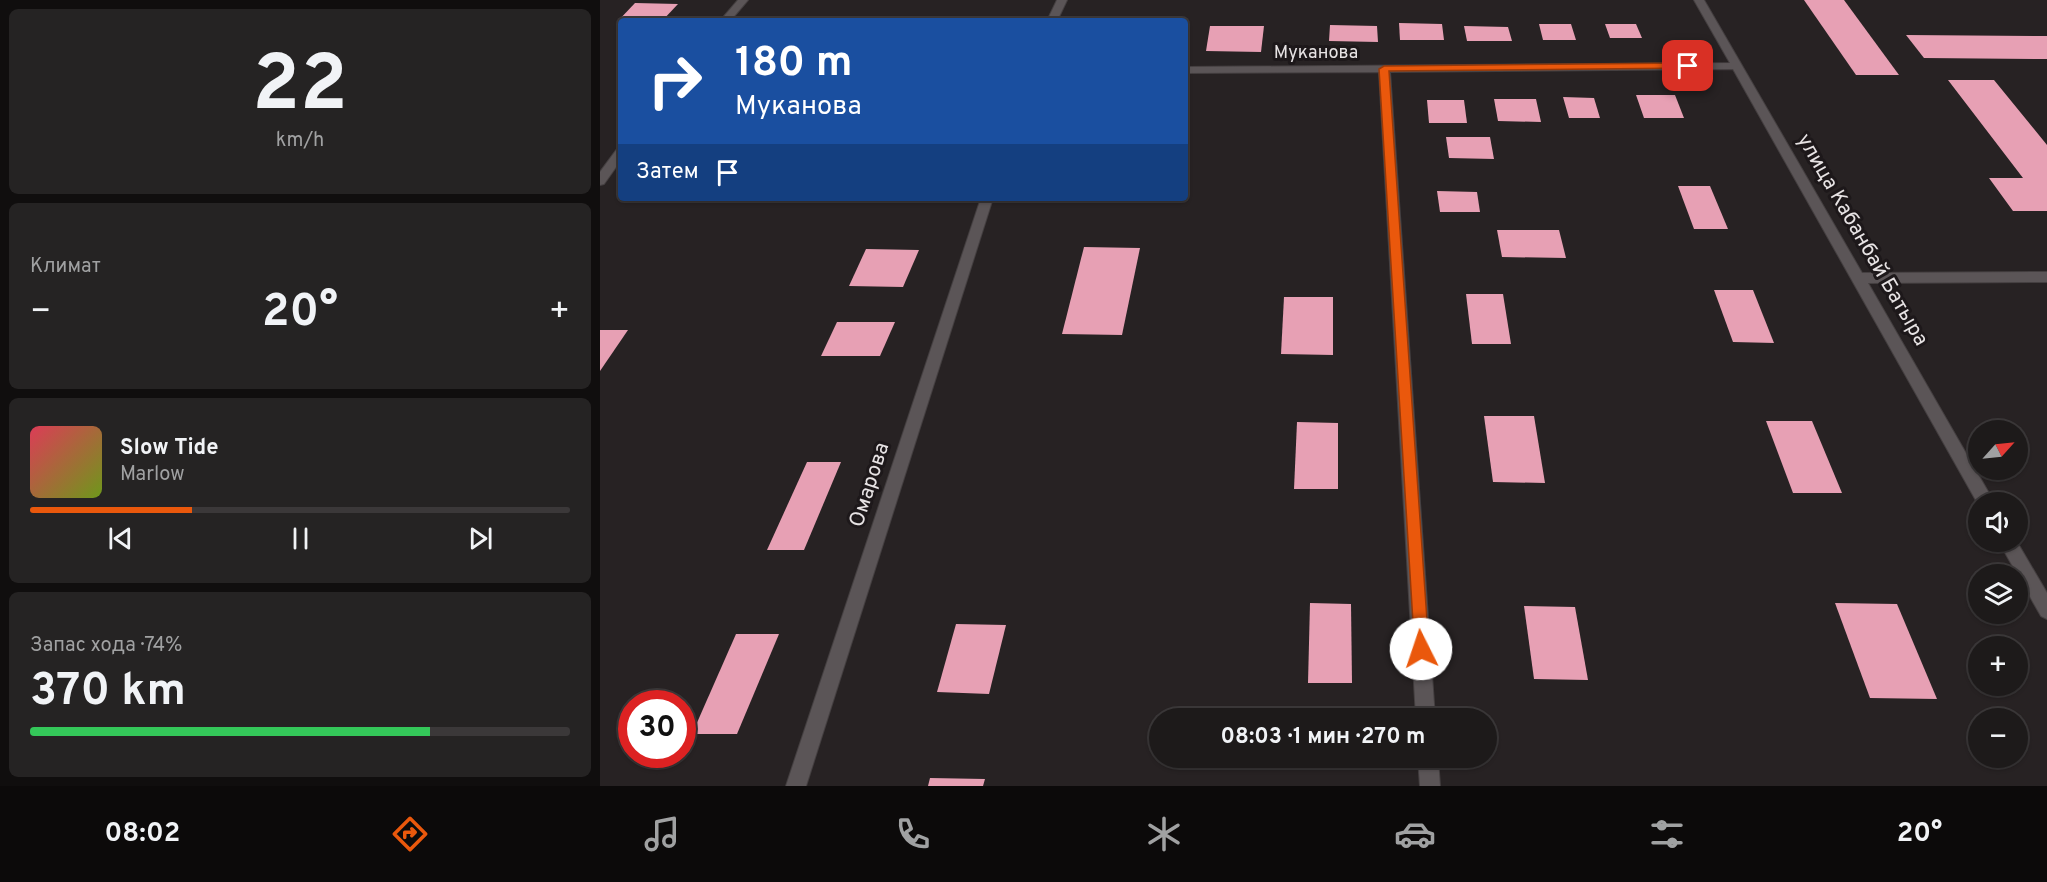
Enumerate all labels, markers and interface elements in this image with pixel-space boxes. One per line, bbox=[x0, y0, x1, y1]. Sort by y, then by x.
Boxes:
text: 180 m bbox=[735, 38, 852, 91]
text: 22 bbox=[252, 39, 348, 138]
pin bbox=[1662, 40, 1713, 91]
icon: right bbox=[636, 42, 714, 120]
street label: Муканова bbox=[1274, 42, 1358, 65]
icon: arrive bbox=[1671, 49, 1704, 82]
text: Муканова bbox=[735, 90, 862, 124]
text: km/h bbox=[276, 128, 324, 154]
street label: улица Кабанбай Батыра bbox=[1790, 129, 1934, 351]
icon: arrive bbox=[711, 156, 744, 189]
text: Затем bbox=[636, 159, 699, 186]
text: Климат bbox=[30, 254, 101, 280]
text: 20° bbox=[262, 285, 338, 342]
text: − bbox=[30, 292, 51, 334]
text: + bbox=[549, 292, 570, 334]
north arrow bbox=[1968, 420, 2028, 480]
map controls bbox=[1968, 420, 2028, 768]
text: Slow Tide bbox=[120, 435, 219, 462]
street label: Омарова bbox=[844, 439, 896, 531]
text: Marlow bbox=[120, 462, 184, 488]
button: sound bbox=[1968, 492, 2028, 552]
icon: previous bbox=[104, 522, 137, 555]
icon: pause bbox=[284, 522, 317, 555]
icon: next bbox=[464, 522, 497, 555]
button: layers bbox=[1968, 564, 2028, 624]
position arrow bbox=[1389, 617, 1453, 681]
text: Запас хода · 74% bbox=[30, 633, 183, 659]
button: + bbox=[1968, 636, 2028, 696]
text: 370 km bbox=[30, 664, 186, 721]
speed limit sign: 30 bbox=[618, 690, 696, 768]
button: − bbox=[1968, 708, 2028, 768]
text: 08:03 · 1 мин · 270 m bbox=[1221, 724, 1425, 751]
icon: directions bbox=[389, 813, 431, 855]
icon: music bbox=[641, 813, 683, 855]
icon: phone bbox=[892, 813, 934, 855]
icon: climate bbox=[1143, 813, 1185, 855]
icon: car bbox=[1394, 813, 1436, 855]
icon: filters bbox=[1646, 813, 1688, 855]
text: 08:02 bbox=[105, 817, 180, 851]
text: 20° bbox=[1897, 817, 1942, 851]

